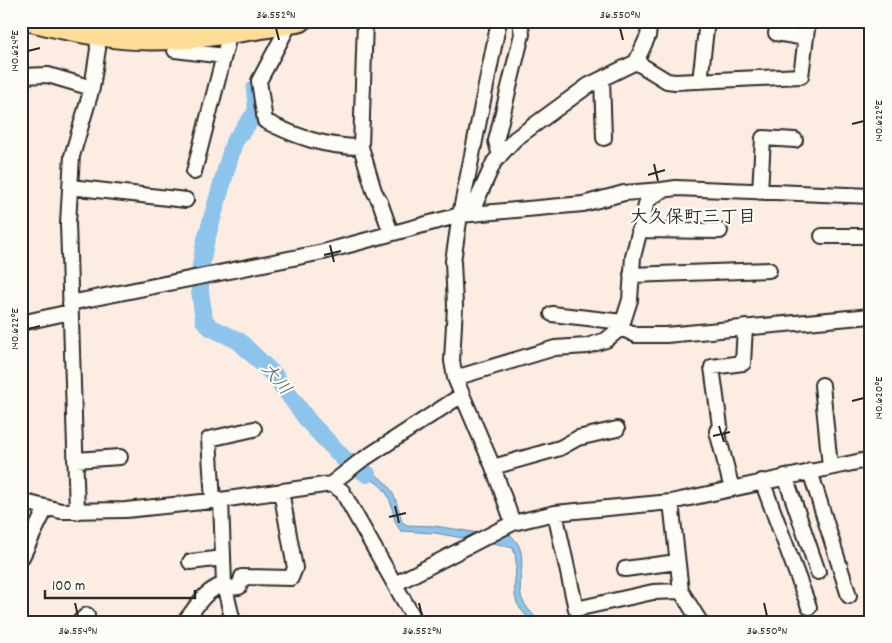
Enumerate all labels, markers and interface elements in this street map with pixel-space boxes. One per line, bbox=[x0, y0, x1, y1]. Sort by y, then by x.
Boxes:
text: 36.552°N bbox=[256, 7, 296, 24]
text: 36.550°N bbox=[600, 7, 640, 24]
text: 140.624°E bbox=[7, 30, 24, 72]
text: 140.622°E bbox=[871, 100, 888, 142]
district label: 大久保町三丁目 bbox=[630, 206, 756, 231]
text: 140.622°E bbox=[7, 308, 24, 350]
water label: 大川 bbox=[254, 358, 296, 402]
text: 140.620°E bbox=[871, 376, 888, 420]
scale bar bbox=[45, 568, 195, 600]
text: 100 m bbox=[52, 576, 85, 598]
text: 36.554°N bbox=[58, 623, 98, 640]
text: 36.552°N bbox=[402, 623, 442, 640]
text: 36.550°N bbox=[747, 623, 787, 640]

